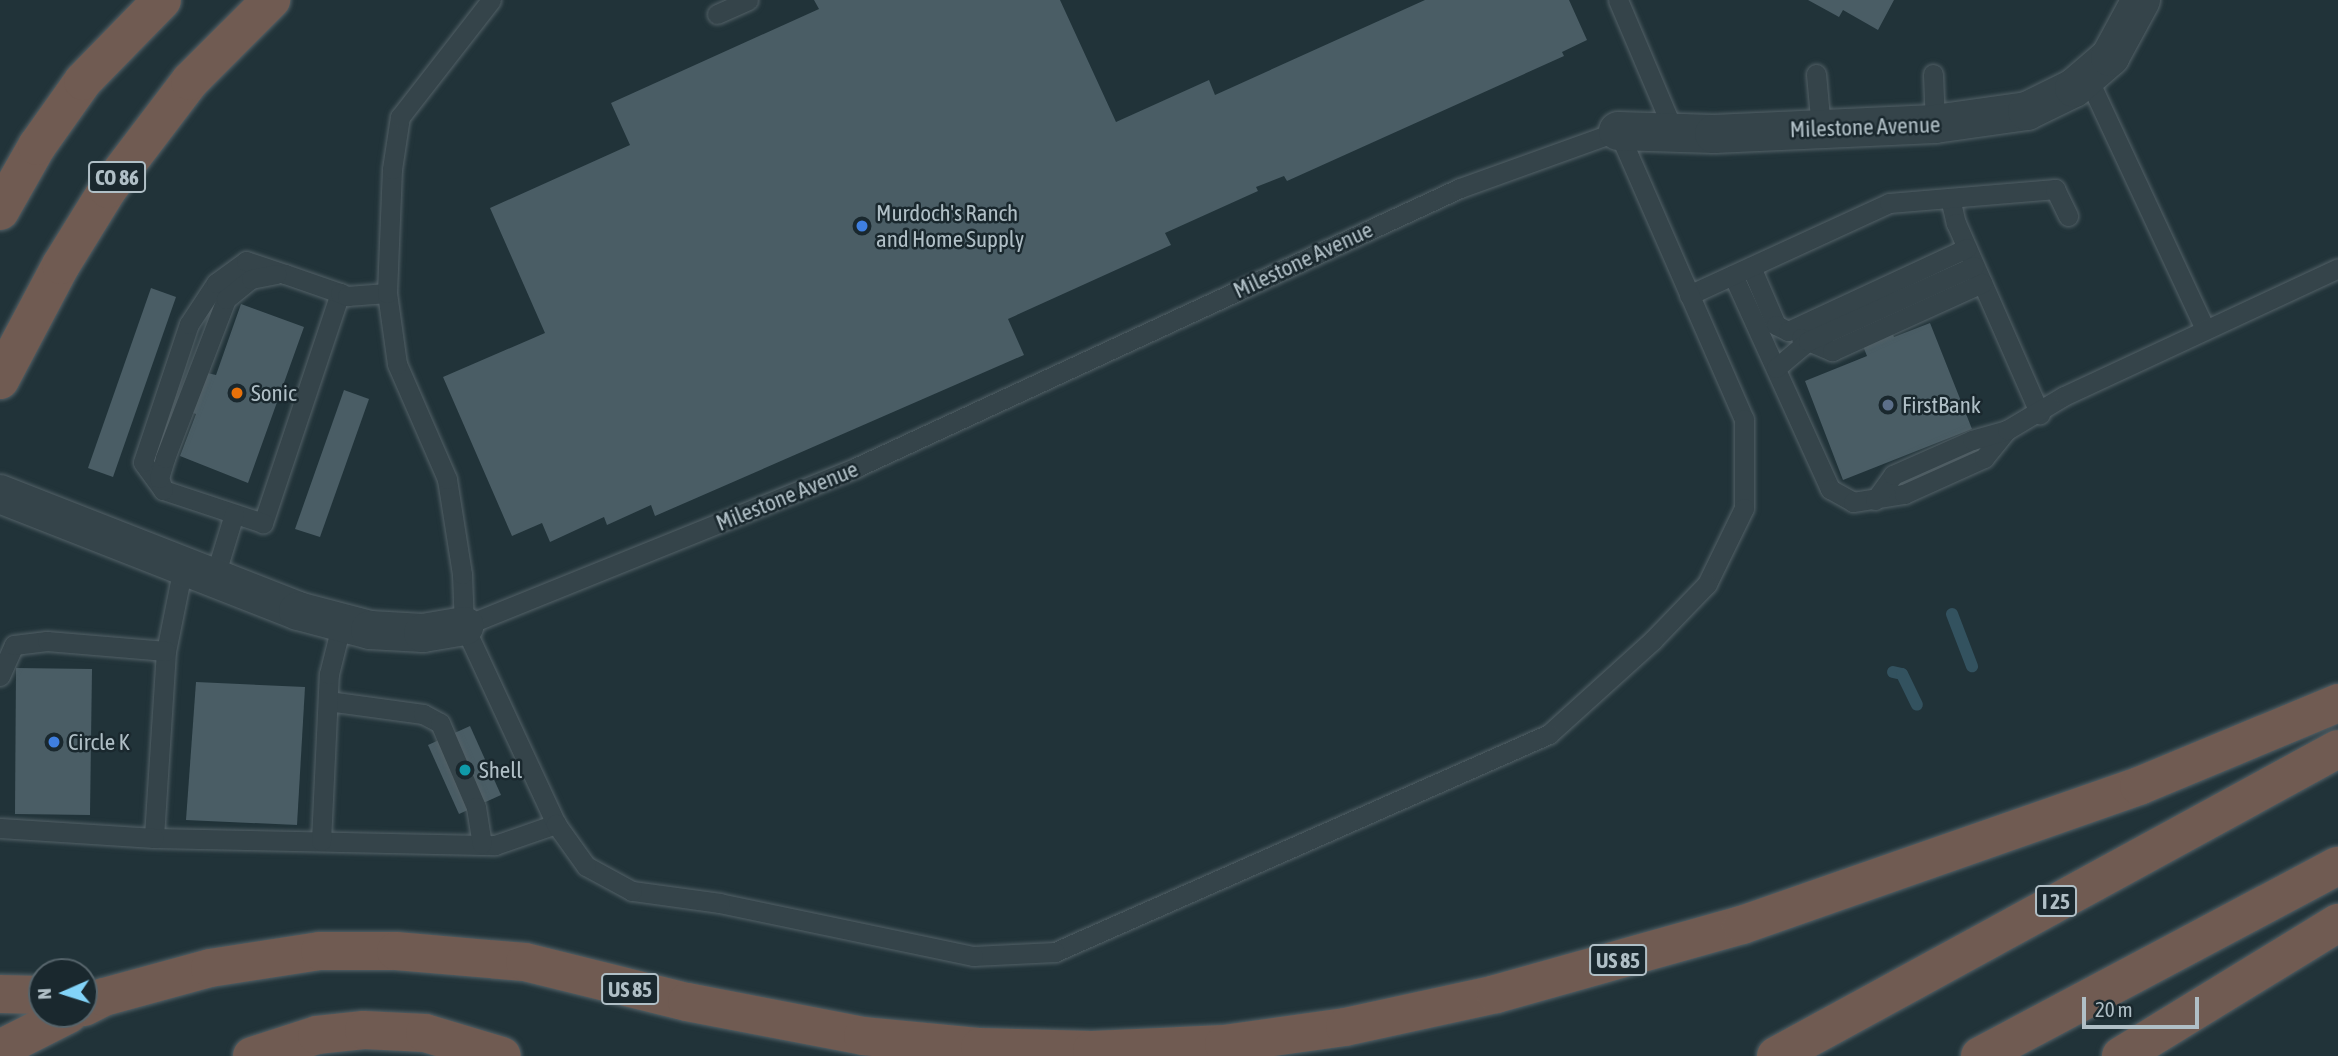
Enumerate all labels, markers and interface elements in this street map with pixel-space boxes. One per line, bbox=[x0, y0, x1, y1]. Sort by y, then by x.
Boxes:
street label: Milestone Avenue bbox=[1789, 111, 1941, 143]
road number: CO 86 bbox=[87, 160, 147, 194]
place label: Murdoch's Ranch and Home Supply bbox=[876, 199, 1024, 253]
street label: Milestone Avenue bbox=[1229, 216, 1377, 304]
marker: Murdoch's Ranch and Home Supply bbox=[854, 218, 870, 234]
place label: Sonic bbox=[251, 379, 296, 407]
marker: Sonic bbox=[229, 385, 245, 401]
place label: FirstBank bbox=[1902, 391, 1981, 419]
marker: FirstBank bbox=[1880, 397, 1896, 413]
street label: Milestone Avenue bbox=[712, 455, 862, 537]
place label: Circle K bbox=[68, 728, 130, 756]
marker: Circle K bbox=[46, 734, 62, 750]
place label: Shell bbox=[479, 756, 522, 784]
marker: Shell bbox=[457, 762, 473, 778]
road number: I 25 bbox=[2035, 884, 2077, 918]
road number: US 85 bbox=[1588, 942, 1648, 978]
north arrow bbox=[28, 958, 98, 1028]
road number: US 85 bbox=[600, 972, 660, 1006]
scale bar bbox=[2086, 982, 2203, 1026]
text: N bbox=[33, 988, 55, 1000]
text: 20 m bbox=[2095, 997, 2133, 1021]

